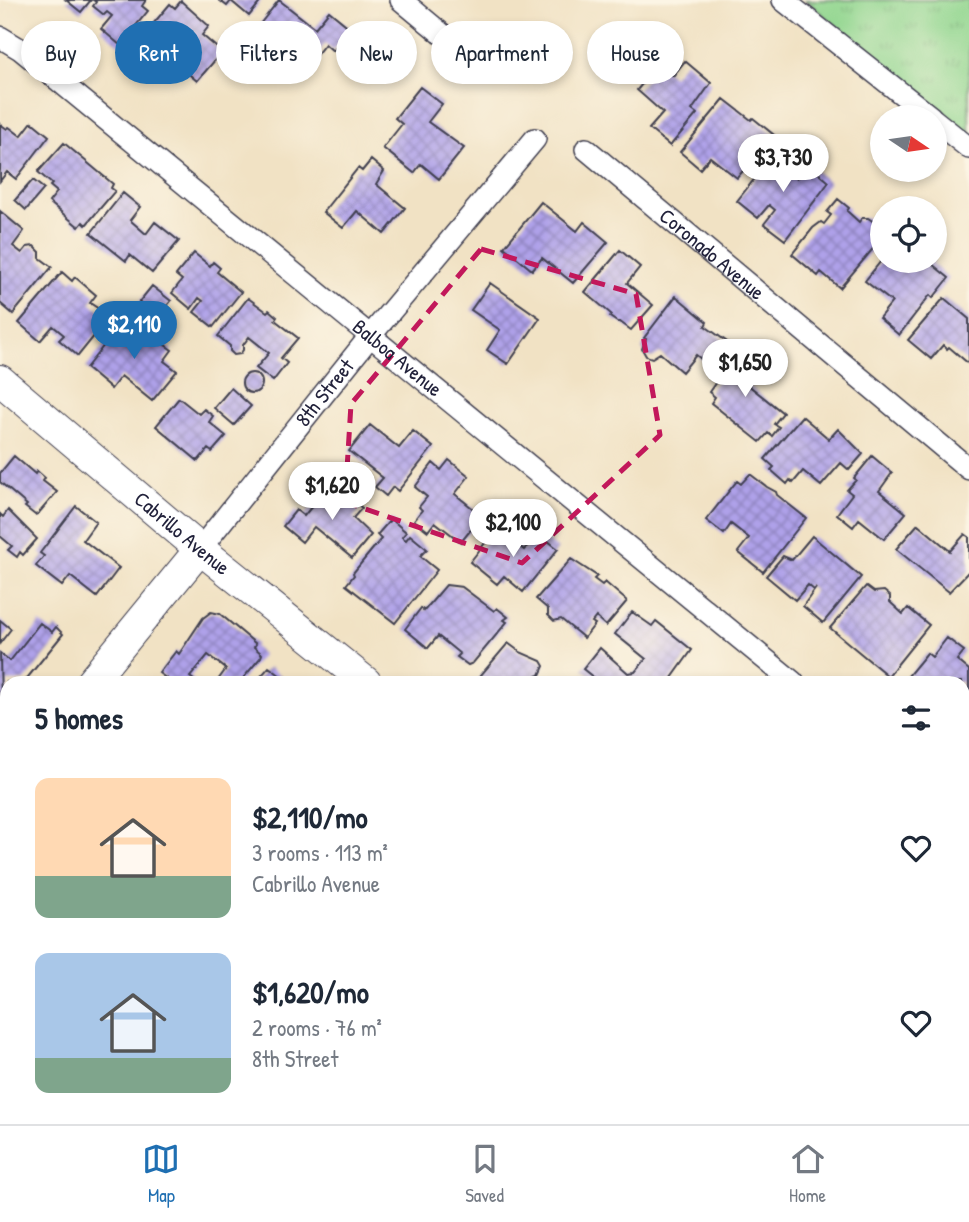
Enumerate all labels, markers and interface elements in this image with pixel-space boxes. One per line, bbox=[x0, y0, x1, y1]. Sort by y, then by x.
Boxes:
chip: Buy bbox=[21, 21, 101, 84]
chip: Rent bbox=[115, 21, 202, 84]
chip: Filters bbox=[216, 21, 322, 84]
chip: New bbox=[336, 21, 417, 84]
chip: Apartment bbox=[431, 21, 573, 84]
chip: House bbox=[587, 21, 684, 84]
north arrow bbox=[870, 105, 947, 182]
map controls bbox=[870, 105, 947, 273]
pin: $3,730 bbox=[726, 134, 840, 194]
text: $3,730 bbox=[754, 141, 812, 172]
button: locate bbox=[870, 196, 947, 273]
street label: Coronado Avenue bbox=[653, 201, 771, 306]
pin: $2,110 bbox=[77, 302, 191, 361]
text: $2,110 bbox=[107, 308, 161, 339]
street label: Balboa Avenue bbox=[347, 312, 449, 403]
pin: $1,650 bbox=[688, 340, 802, 399]
text: $1,650 bbox=[718, 346, 772, 377]
street label: 8th Street bbox=[288, 352, 361, 432]
pin: $1,620 bbox=[275, 462, 389, 522]
text: $1,620 bbox=[305, 469, 359, 500]
street label: Cabrillo Avenue bbox=[128, 484, 236, 582]
pin: $2,100 bbox=[456, 500, 570, 559]
text: $2,100 bbox=[485, 506, 541, 537]
text: 5 homes bbox=[35, 698, 123, 738]
icon: filters bbox=[897, 699, 935, 737]
text: $2,110/mo bbox=[252, 797, 368, 837]
icon: home bbox=[91, 806, 175, 890]
icon: heart bbox=[897, 829, 935, 867]
text: 3 rooms · 113 m² bbox=[252, 837, 388, 868]
text: Cabrillo Avenue bbox=[252, 868, 380, 899]
text: $1,620/mo bbox=[252, 972, 369, 1012]
icon: home bbox=[91, 981, 175, 1065]
icon: heart bbox=[897, 1004, 935, 1042]
text: 2 rooms · 76 m² bbox=[252, 1012, 382, 1043]
text: 8th Street bbox=[252, 1043, 338, 1074]
tab: Map bbox=[142, 1140, 180, 1208]
tab: Saved bbox=[465, 1140, 504, 1208]
tab: Home bbox=[789, 1140, 827, 1208]

